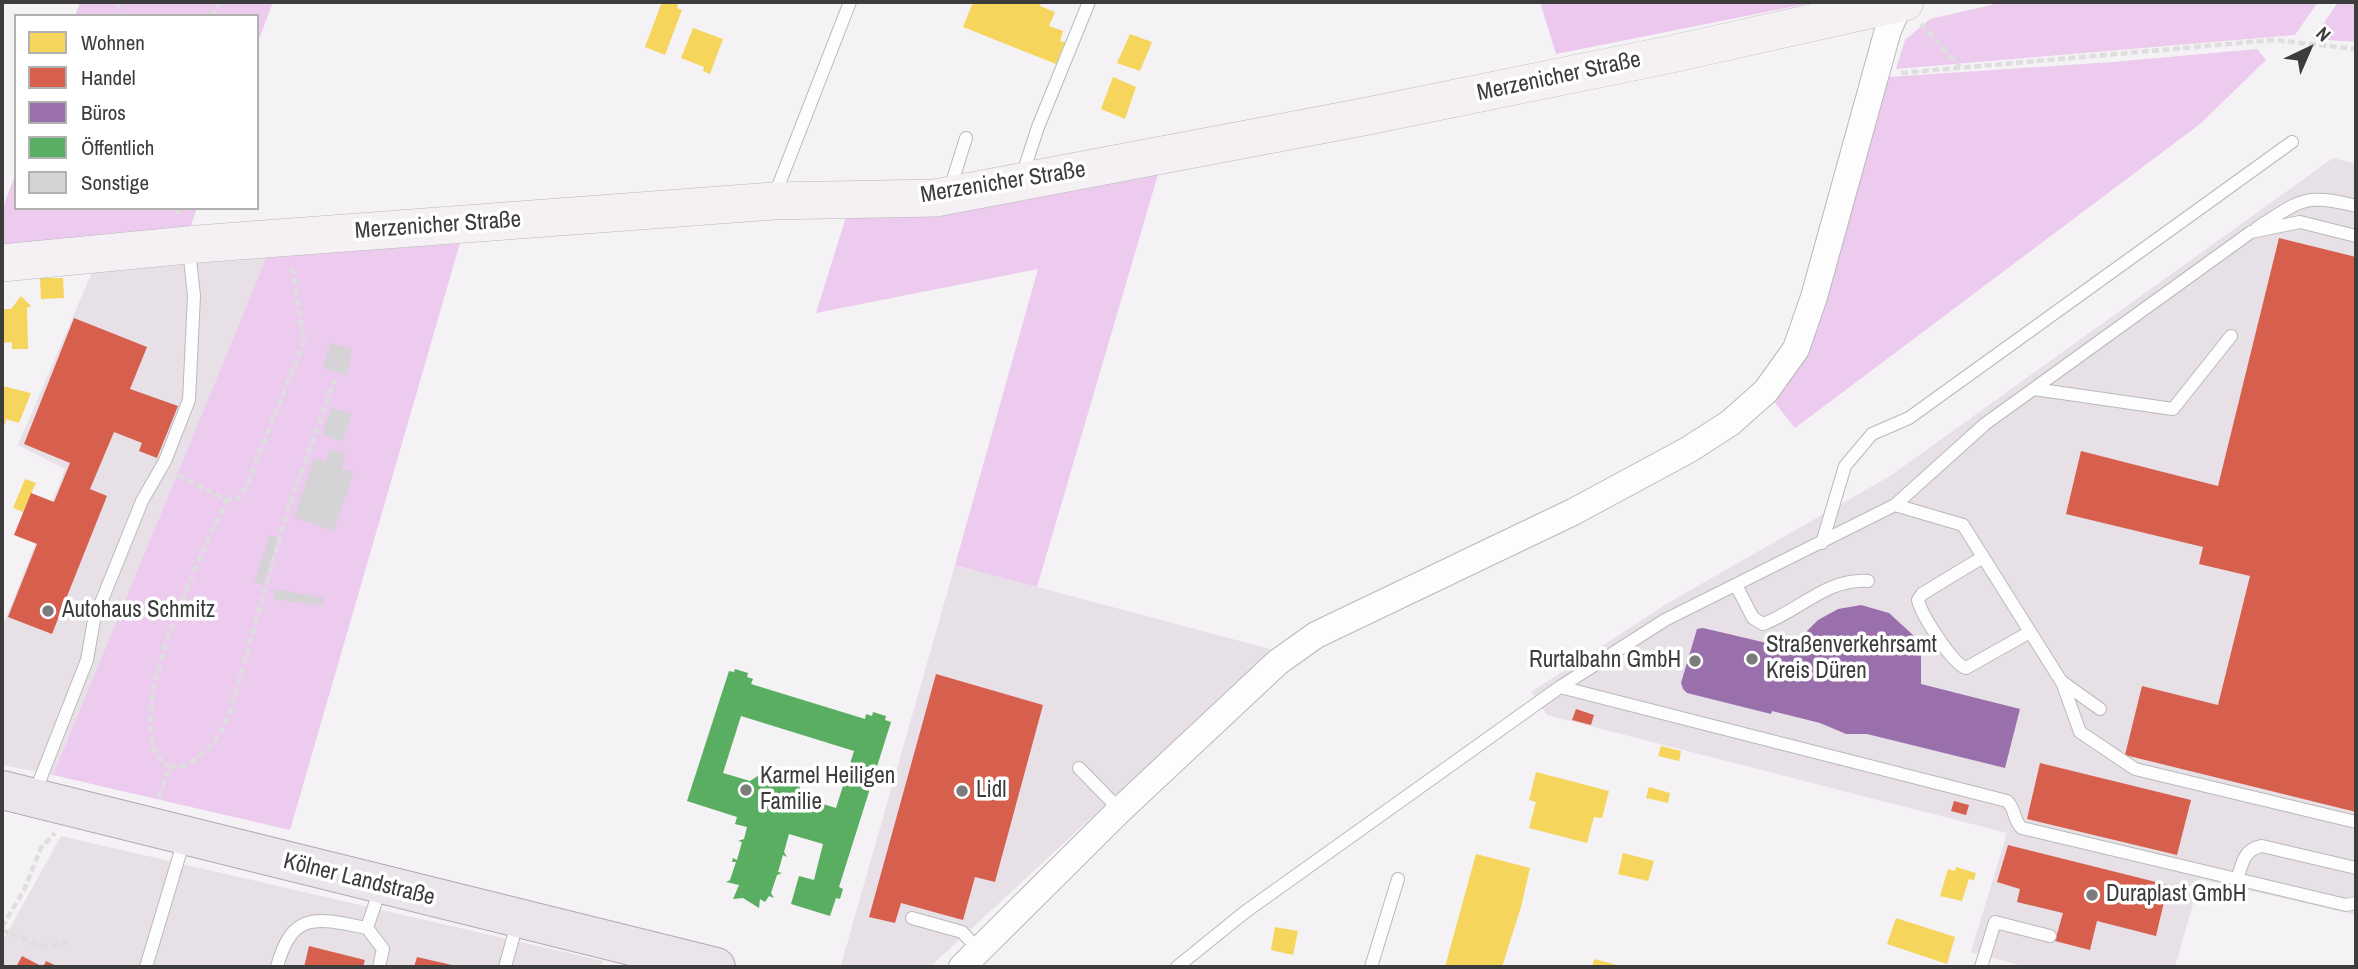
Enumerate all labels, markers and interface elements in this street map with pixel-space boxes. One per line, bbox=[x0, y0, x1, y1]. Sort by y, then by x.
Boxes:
legend bbox=[14, 14, 259, 210]
north arrow bbox=[2274, 14, 2344, 84]
text: N bbox=[2311, 21, 2337, 47]
text: Wohnen bbox=[81, 28, 145, 57]
street label: Merzenicher Straße bbox=[1475, 46, 1643, 108]
text: Handel bbox=[81, 63, 136, 92]
text: Büros bbox=[81, 98, 126, 127]
text: Öffentlich bbox=[81, 133, 154, 162]
street label: Merzenicher Straße bbox=[919, 156, 1087, 210]
text: Sonstige bbox=[81, 168, 149, 197]
street label: Merzenicher Straße bbox=[354, 206, 522, 246]
place label: Autohaus Schmitz bbox=[62, 597, 215, 625]
marker: Autohaus Schmitz bbox=[40, 603, 56, 619]
place label: Straßenverkehrsamt Kreis Düren bbox=[1766, 632, 1937, 686]
place label: Rurtalbahn GmbH bbox=[1529, 647, 1681, 675]
marker: Straßenverkehrsamt Kreis Düren bbox=[1744, 651, 1760, 667]
marker: Rurtalbahn GmbH bbox=[1687, 653, 1703, 669]
place label: Karmel Heiligen Familie bbox=[760, 763, 895, 817]
place label: Lidl bbox=[976, 777, 1006, 805]
marker: Karmel Heiligen Familie bbox=[738, 782, 754, 798]
marker: Lidl bbox=[954, 783, 970, 799]
street label: Kölner Landstraße bbox=[280, 848, 438, 912]
place label: Duraplast GmbH bbox=[2106, 881, 2246, 909]
marker: Duraplast GmbH bbox=[2084, 887, 2100, 903]

